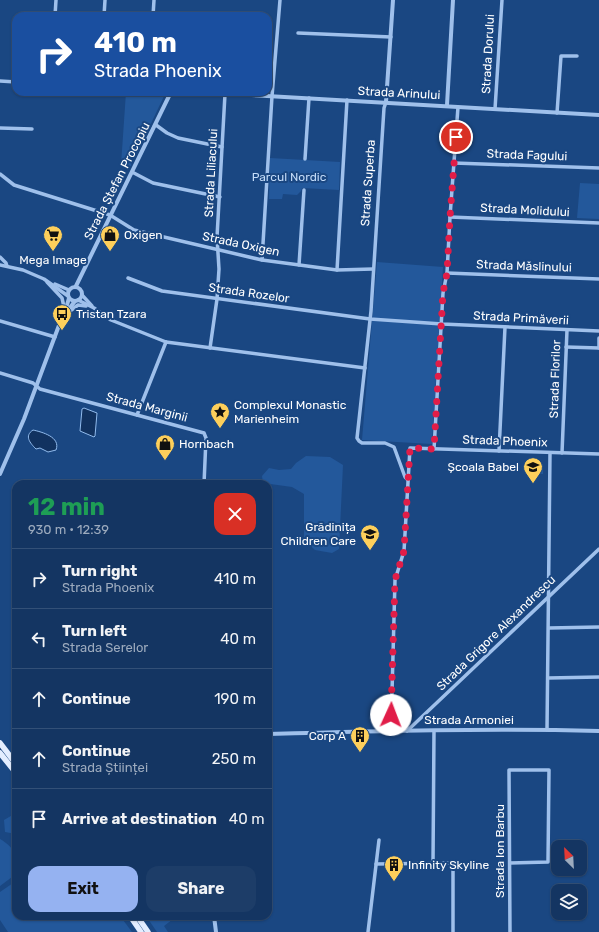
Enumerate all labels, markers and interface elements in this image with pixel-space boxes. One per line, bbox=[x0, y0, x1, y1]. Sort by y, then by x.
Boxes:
street label: Strada Dorului bbox=[479, 14, 497, 94]
text: 410 m bbox=[94, 26, 177, 59]
icon: right bbox=[28, 28, 80, 80]
text: Strada Phoenix bbox=[94, 60, 222, 82]
street label: Strada Arinului bbox=[357, 84, 441, 102]
street label: Strada Ștefan Procopiu bbox=[81, 120, 153, 242]
pin bbox=[439, 120, 473, 154]
icon: arrive bbox=[445, 126, 467, 148]
street label: Strada Liliacului bbox=[202, 128, 220, 218]
street label: Strada Superba bbox=[358, 139, 378, 227]
street label: Strada Fagului bbox=[486, 147, 568, 163]
park label: Parcul Nordic bbox=[252, 170, 327, 184]
street label: Strada Molidului bbox=[480, 201, 570, 219]
supermarket icon: Mega Image bbox=[42, 224, 64, 252]
shop icon: Oxigen bbox=[99, 224, 121, 252]
place label: Oxigen bbox=[124, 228, 163, 242]
street label: Strada Oxigen bbox=[201, 229, 281, 259]
place label: Mega Image bbox=[19, 253, 87, 267]
street label: Strada Măslinului bbox=[476, 257, 572, 275]
street label: Strada Rozelor bbox=[208, 280, 291, 306]
bus stop icon: Tristan Tzara bbox=[51, 303, 73, 331]
place label: Tristan Tzara bbox=[76, 307, 147, 321]
street label: Strada Primăverii bbox=[473, 309, 569, 328]
street label: Strada Florilor bbox=[547, 339, 563, 419]
street label: Strada Marginii bbox=[105, 389, 189, 425]
place label: Complexul Monastic Marienheim bbox=[234, 398, 347, 426]
place icon: Complexul Monastic Marienheim bbox=[209, 401, 231, 429]
shop icon: Hornbach bbox=[154, 433, 176, 461]
street label: Strada Phoenix bbox=[462, 433, 548, 450]
place label: Hornbach bbox=[179, 437, 234, 451]
school or university icon: Școala Babel bbox=[522, 456, 544, 484]
place label: Școala Babel bbox=[448, 460, 519, 474]
text: 12 min bbox=[28, 493, 105, 521]
button: close bbox=[214, 493, 256, 535]
place label: Grădinița Children Care bbox=[281, 520, 356, 548]
text: 930 m · 12:39 bbox=[28, 522, 109, 537]
school or university icon: Grădinița Children Care bbox=[359, 523, 381, 551]
text: Turn right bbox=[62, 562, 137, 580]
icon: right bbox=[28, 568, 50, 590]
text: 410 m bbox=[214, 570, 256, 588]
street label: Strada Grigore Alexandrescu bbox=[434, 573, 558, 693]
text: Strada Phoenix bbox=[62, 580, 154, 595]
text: Turn left bbox=[62, 622, 127, 640]
icon: left bbox=[28, 628, 50, 650]
text: 40 m bbox=[220, 630, 256, 648]
text: Strada Serelor bbox=[62, 640, 148, 655]
icon: ahead bbox=[28, 688, 50, 710]
text: Continue bbox=[62, 690, 131, 708]
text: 190 m bbox=[214, 690, 256, 708]
position arrow bbox=[370, 694, 412, 736]
street label: Strada Armoniei bbox=[424, 713, 514, 727]
building icon: Corp A bbox=[349, 725, 371, 753]
place label: Corp A bbox=[309, 729, 346, 743]
text: Continue bbox=[62, 742, 131, 760]
icon: ahead bbox=[28, 748, 50, 770]
text: 250 m bbox=[212, 750, 256, 768]
text: Strada Științei bbox=[62, 760, 148, 775]
street label: Strada Ion Barbu bbox=[493, 804, 507, 898]
icon: arrive bbox=[28, 808, 50, 830]
text: Arrive at destination bbox=[62, 810, 217, 828]
text: 40 m bbox=[229, 810, 265, 828]
north arrow bbox=[551, 840, 587, 876]
map controls bbox=[551, 840, 587, 920]
building icon: Infinity Skyline bbox=[383, 854, 405, 882]
place label: Infinity Skyline bbox=[408, 858, 490, 872]
button: Exit bbox=[28, 866, 138, 912]
button: Share bbox=[146, 866, 256, 912]
button: layers bbox=[551, 884, 587, 920]

